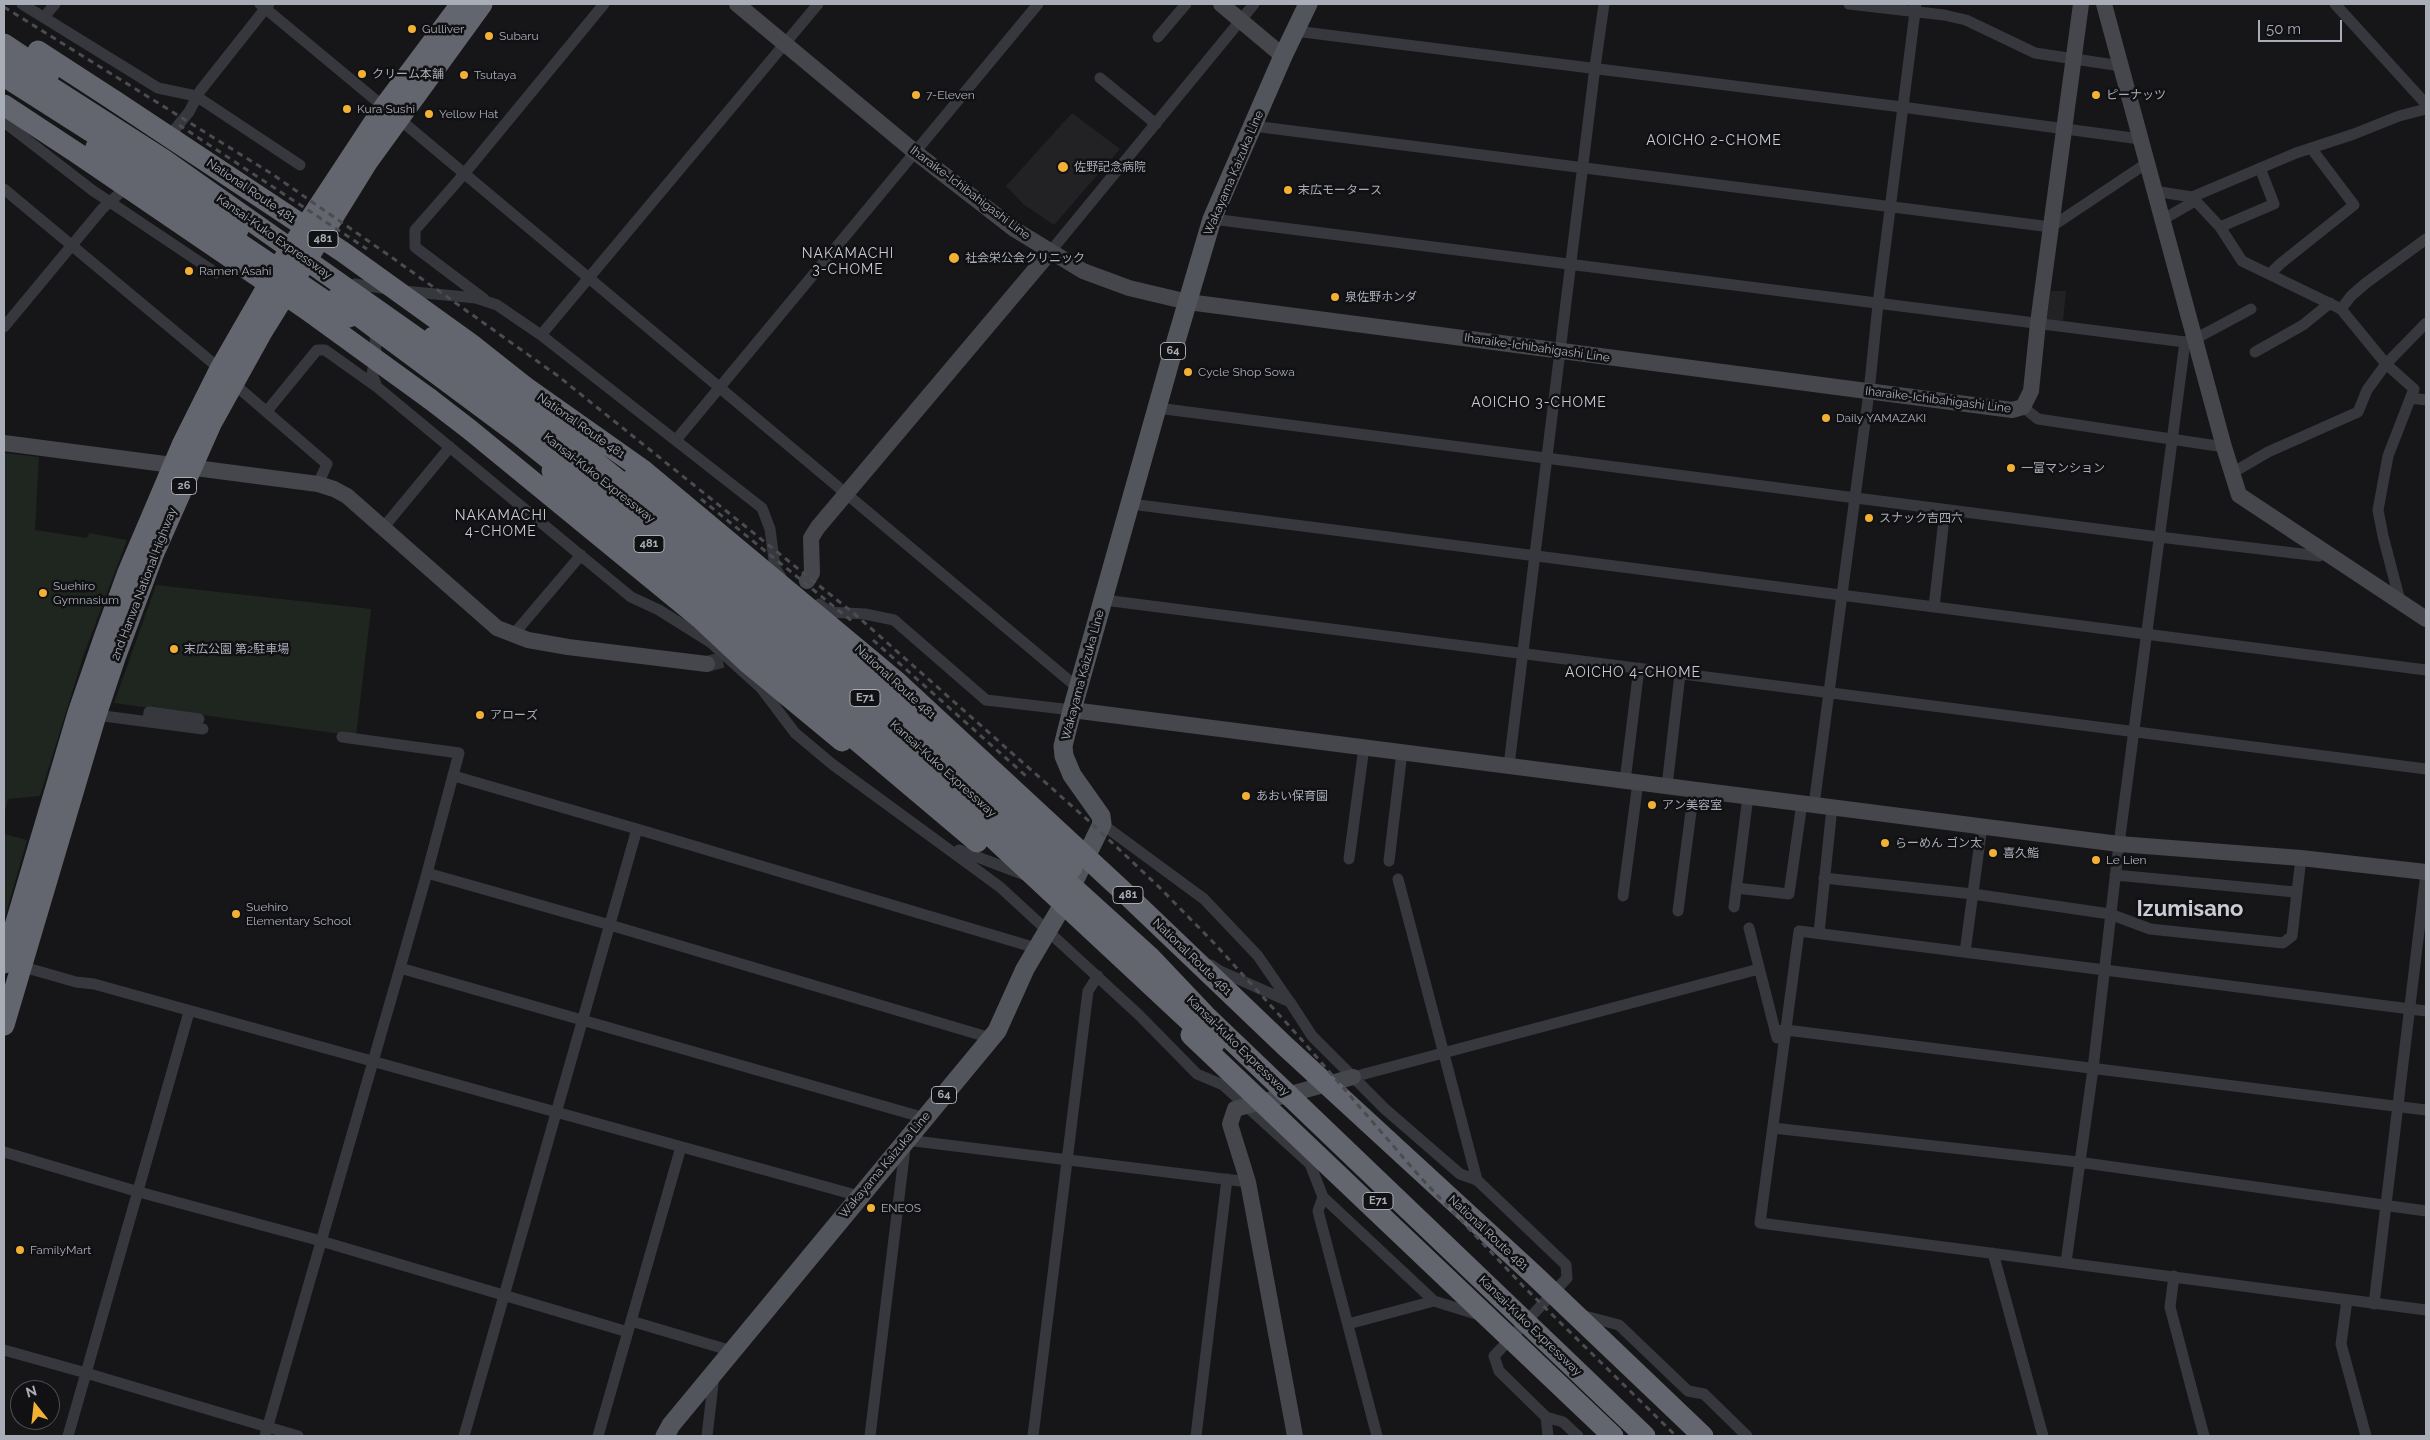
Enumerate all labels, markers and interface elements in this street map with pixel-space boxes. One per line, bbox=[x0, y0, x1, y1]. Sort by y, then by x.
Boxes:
scale bar bbox=[2260, 10, 2344, 42]
text: 50 m bbox=[2266, 20, 2301, 38]
place label: Gulliver bbox=[422, 22, 464, 36]
marker: Gulliver bbox=[406, 23, 418, 35]
place label: Subaru bbox=[499, 29, 539, 43]
marker: Subaru bbox=[483, 30, 495, 42]
place label: クリーム本舗 bbox=[372, 67, 444, 81]
marker: クリーム本舗 bbox=[356, 68, 368, 80]
place label: Tsutaya bbox=[474, 68, 516, 82]
marker: Tsutaya bbox=[458, 69, 470, 81]
place label: 7-Eleven bbox=[926, 88, 975, 102]
place label: ピーナッツ bbox=[2106, 88, 2166, 102]
marker: 7-Eleven bbox=[910, 89, 922, 101]
marker: ピーナッツ bbox=[2090, 89, 2102, 101]
place label: Kura Sushi bbox=[357, 102, 415, 116]
marker: Kura Sushi bbox=[341, 103, 353, 115]
place label: Yellow Hat bbox=[439, 107, 498, 121]
marker: Yellow Hat bbox=[423, 108, 435, 120]
street label: Wakayama Kaizuka Line bbox=[1201, 108, 1267, 238]
district label: AOICHO 2-CHOME bbox=[1644, 133, 1784, 149]
street label: Iharaike-Ichibahigashi Line bbox=[907, 143, 1033, 243]
street label: National Route 481 bbox=[204, 156, 298, 226]
marker: 佐野記念病院 bbox=[1056, 160, 1070, 174]
place label: 佐野記念病院 bbox=[1074, 160, 1146, 174]
place label: 末広モータース bbox=[1298, 183, 1382, 197]
marker: 末広モータース bbox=[1282, 184, 1294, 196]
street label: Kansai-Kuko Expressway bbox=[213, 192, 335, 282]
road number: 481 bbox=[308, 230, 338, 248]
district label: NAKAMACHI 3-CHOME bbox=[801, 246, 895, 278]
marker: 社会栄公会クリニック bbox=[947, 251, 961, 265]
place label: 社会栄公会クリニック bbox=[965, 251, 1085, 265]
place label: Ramen Asahi bbox=[199, 264, 271, 278]
marker: Ramen Asahi bbox=[183, 265, 195, 277]
place label: 泉佐野ホンダ bbox=[1345, 290, 1417, 304]
marker: 泉佐野ホンダ bbox=[1329, 291, 1341, 303]
street label: Iharaike-Ichibahigashi Line bbox=[1463, 331, 1611, 365]
road number: 64 bbox=[1160, 342, 1186, 360]
place label: Cycle Shop Sowa bbox=[1198, 365, 1295, 379]
marker: Cycle Shop Sowa bbox=[1182, 366, 1194, 378]
street label: Iharaike-Ichibahigashi Line bbox=[1864, 384, 2012, 416]
street label: National Route 481 bbox=[534, 390, 628, 462]
district label: AOICHO 3-CHOME bbox=[1469, 395, 1609, 411]
place label: Daily YAMAZAKI bbox=[1836, 411, 1926, 425]
marker: Daily YAMAZAKI bbox=[1820, 412, 1832, 424]
street label: Kansai-Kuko Expressway bbox=[540, 430, 658, 526]
place label: 一富マンション bbox=[2021, 461, 2105, 475]
marker: 一富マンション bbox=[2005, 462, 2017, 474]
road number: 26 bbox=[172, 478, 196, 494]
street label: 2nd Hanwa National Highway bbox=[108, 505, 180, 663]
district label: NAKAMACHI 4-CHOME bbox=[454, 508, 548, 540]
place label: スナック吉四六 bbox=[1879, 511, 1963, 525]
marker: スナック吉四六 bbox=[1863, 512, 1875, 524]
road number: 481 bbox=[634, 536, 664, 552]
place label: Suehiro Gymnasium bbox=[53, 579, 119, 607]
marker: Suehiro Gymnasium bbox=[37, 587, 49, 599]
street label: Wakayama Kaizuka Line bbox=[1059, 608, 1107, 742]
place label: 末広公園 第2駐車場 bbox=[184, 642, 289, 656]
street label: National Route 481 bbox=[852, 642, 938, 722]
marker: 末広公園 第2駐車場 bbox=[168, 643, 180, 655]
district label: AOICHO 4-CHOME bbox=[1563, 665, 1703, 681]
road number: E71 bbox=[850, 690, 880, 706]
place label: アローズ bbox=[490, 708, 538, 722]
marker: アローズ bbox=[474, 709, 486, 721]
street label: Kansai-Kuko Expressway bbox=[887, 718, 999, 820]
place label: あおい保育園 bbox=[1256, 789, 1328, 803]
marker: あおい保育園 bbox=[1240, 790, 1252, 802]
place label: アン美容室 bbox=[1662, 798, 1722, 812]
marker: アン美容室 bbox=[1646, 799, 1658, 811]
place label: らーめん ゴン太 bbox=[1895, 836, 1982, 850]
marker: らーめん ゴン太 bbox=[1879, 837, 1891, 849]
place label: 喜久鮨 bbox=[2003, 846, 2039, 860]
marker: 喜久鮨 bbox=[1987, 847, 1999, 859]
place label: Le Lien bbox=[2106, 853, 2147, 867]
marker: Le Lien bbox=[2090, 854, 2102, 866]
road number: 481 bbox=[1113, 886, 1143, 904]
district label: Izumisano bbox=[2137, 896, 2243, 922]
place label: Suehiro Elementary School bbox=[246, 900, 351, 928]
marker: Suehiro Elementary School bbox=[230, 908, 242, 920]
street label: National Route 481 bbox=[1150, 916, 1234, 998]
street label: Kansai-Kuko Expressway bbox=[1183, 993, 1293, 1099]
road number: 64 bbox=[932, 1086, 956, 1104]
street label: Wakayama Kaizuka Line bbox=[836, 1109, 934, 1221]
road number: E71 bbox=[1363, 1192, 1393, 1210]
street label: National Route 481 bbox=[1445, 1192, 1531, 1274]
place label: ENEOS bbox=[881, 1201, 921, 1215]
marker: ENEOS bbox=[865, 1202, 877, 1214]
place label: FamilyMart bbox=[30, 1243, 91, 1257]
marker: FamilyMart bbox=[14, 1244, 26, 1256]
street label: Kansai-Kuko Expressway bbox=[1475, 1273, 1585, 1379]
north arrow bbox=[10, 1380, 60, 1430]
text: N bbox=[24, 1382, 38, 1401]

